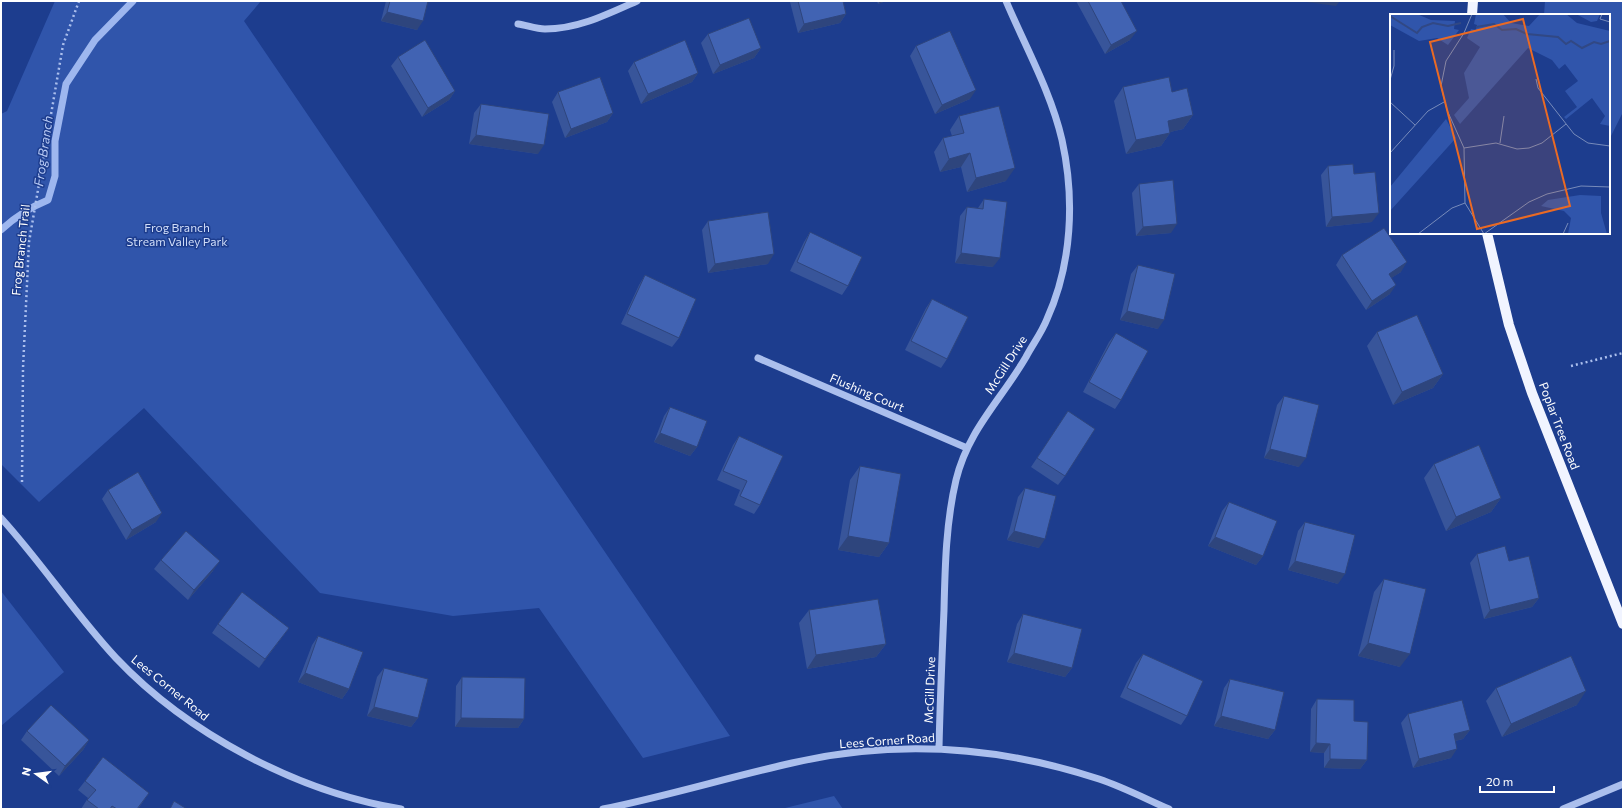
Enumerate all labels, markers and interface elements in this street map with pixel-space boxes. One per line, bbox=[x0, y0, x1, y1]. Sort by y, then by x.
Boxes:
inset map bbox=[1390, 14, 1610, 234]
water label: Frog Branch bbox=[30, 115, 56, 187]
street label: Frog Branch Trail bbox=[8, 204, 32, 296]
park label: Frog Branch Stream Valley Park bbox=[126, 220, 228, 248]
street label: McGill Drive bbox=[981, 333, 1029, 396]
street label: Flushing Court bbox=[828, 370, 907, 414]
street label: Poplar Tree Road bbox=[1537, 380, 1583, 471]
street label: Lees Corner Road bbox=[129, 652, 212, 723]
street label: McGill Drive bbox=[921, 656, 937, 724]
street label: Lees Corner Road bbox=[839, 730, 935, 750]
north arrow bbox=[16, 754, 56, 794]
text: N bbox=[19, 766, 33, 777]
scale bar bbox=[1480, 768, 1554, 794]
text: 20 m bbox=[1486, 774, 1513, 788]

